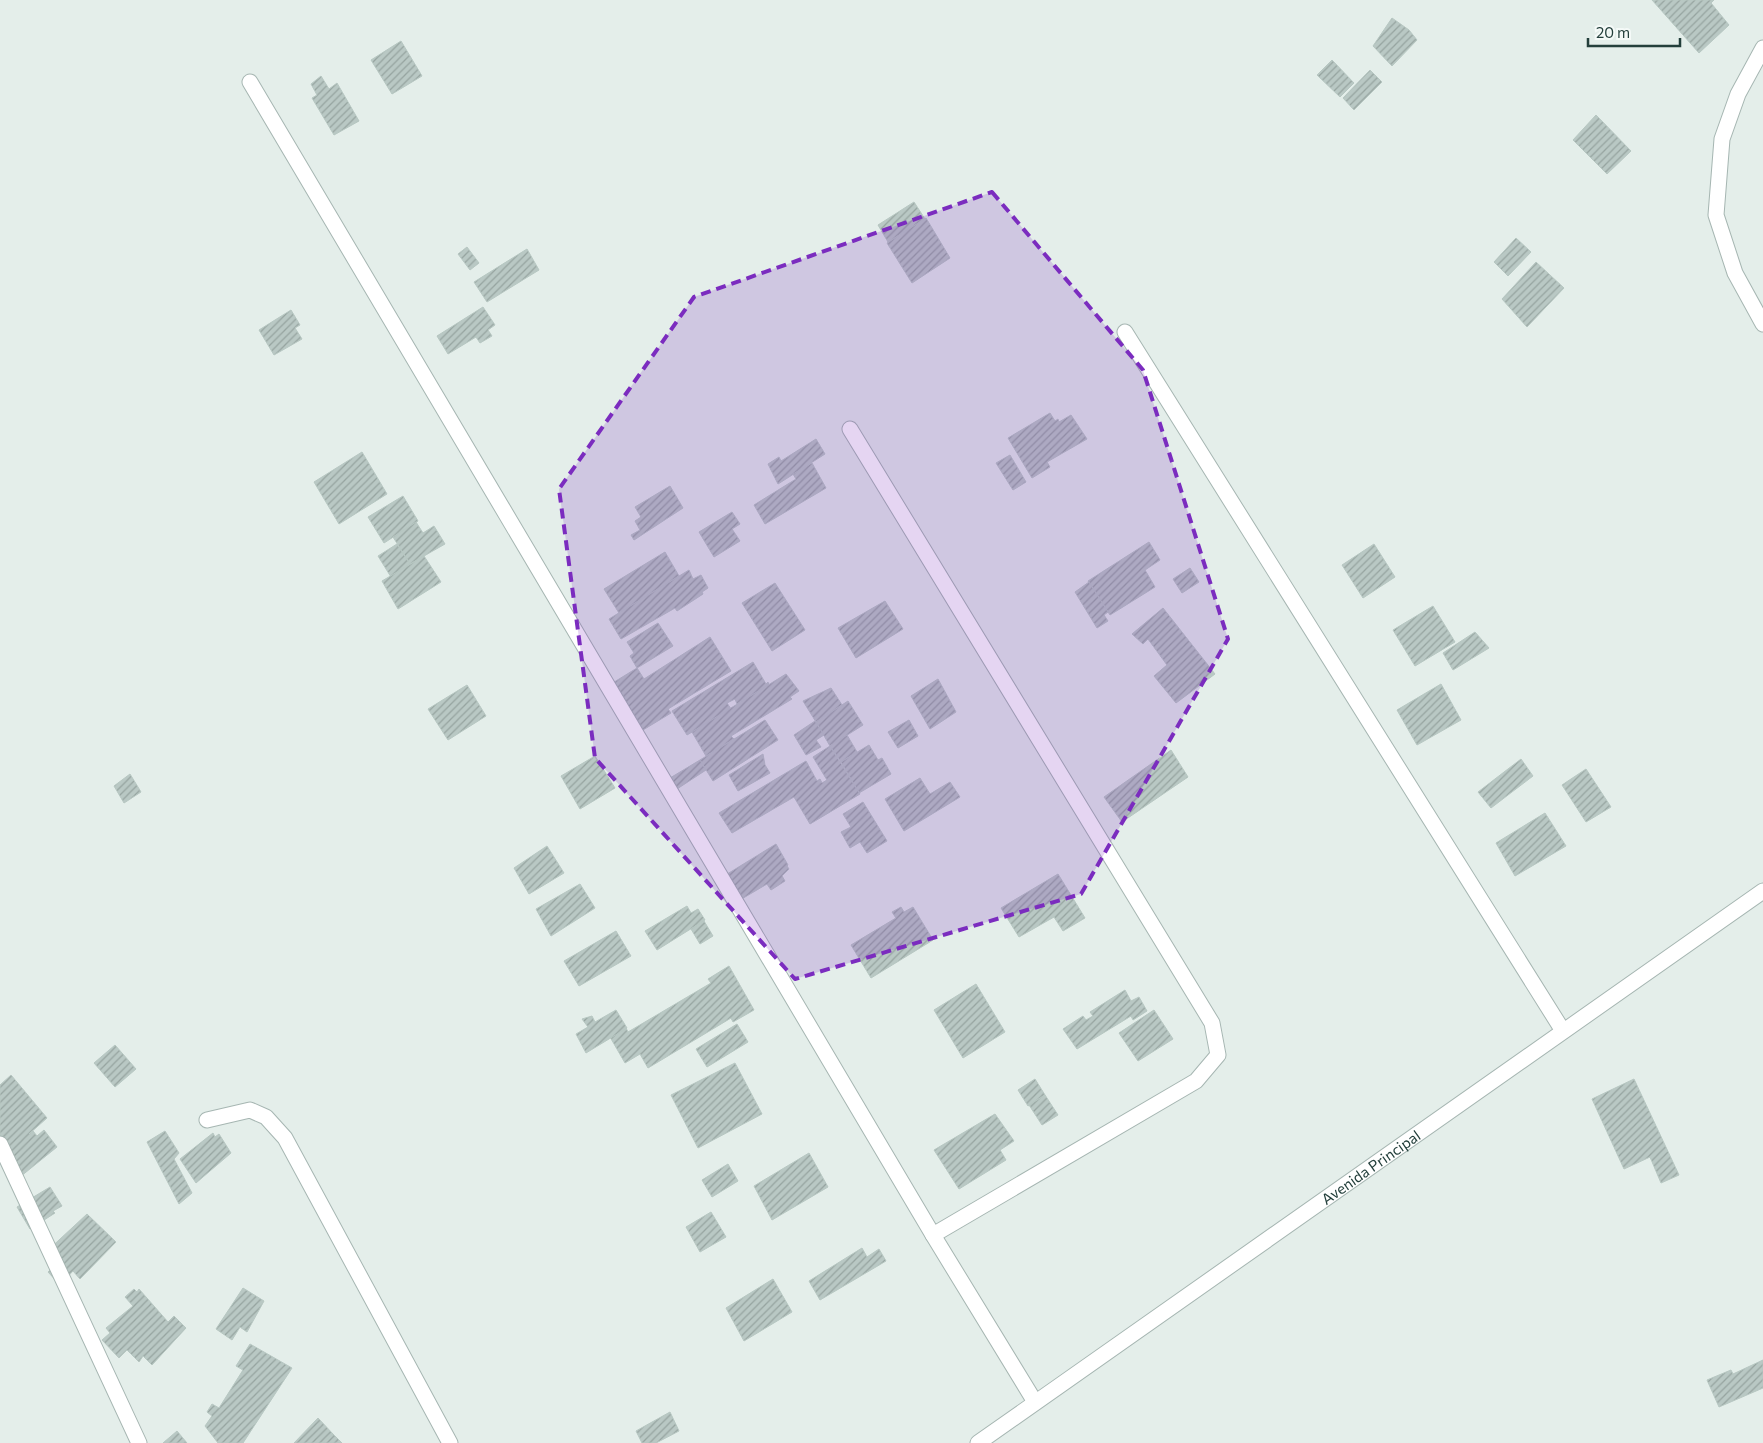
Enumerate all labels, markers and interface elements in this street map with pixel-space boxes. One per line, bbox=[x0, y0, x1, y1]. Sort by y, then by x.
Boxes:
scale bar bbox=[1588, 15, 1680, 47]
text: 20 m bbox=[1596, 23, 1630, 41]
street label: Avenida Principal bbox=[1318, 1126, 1424, 1208]

